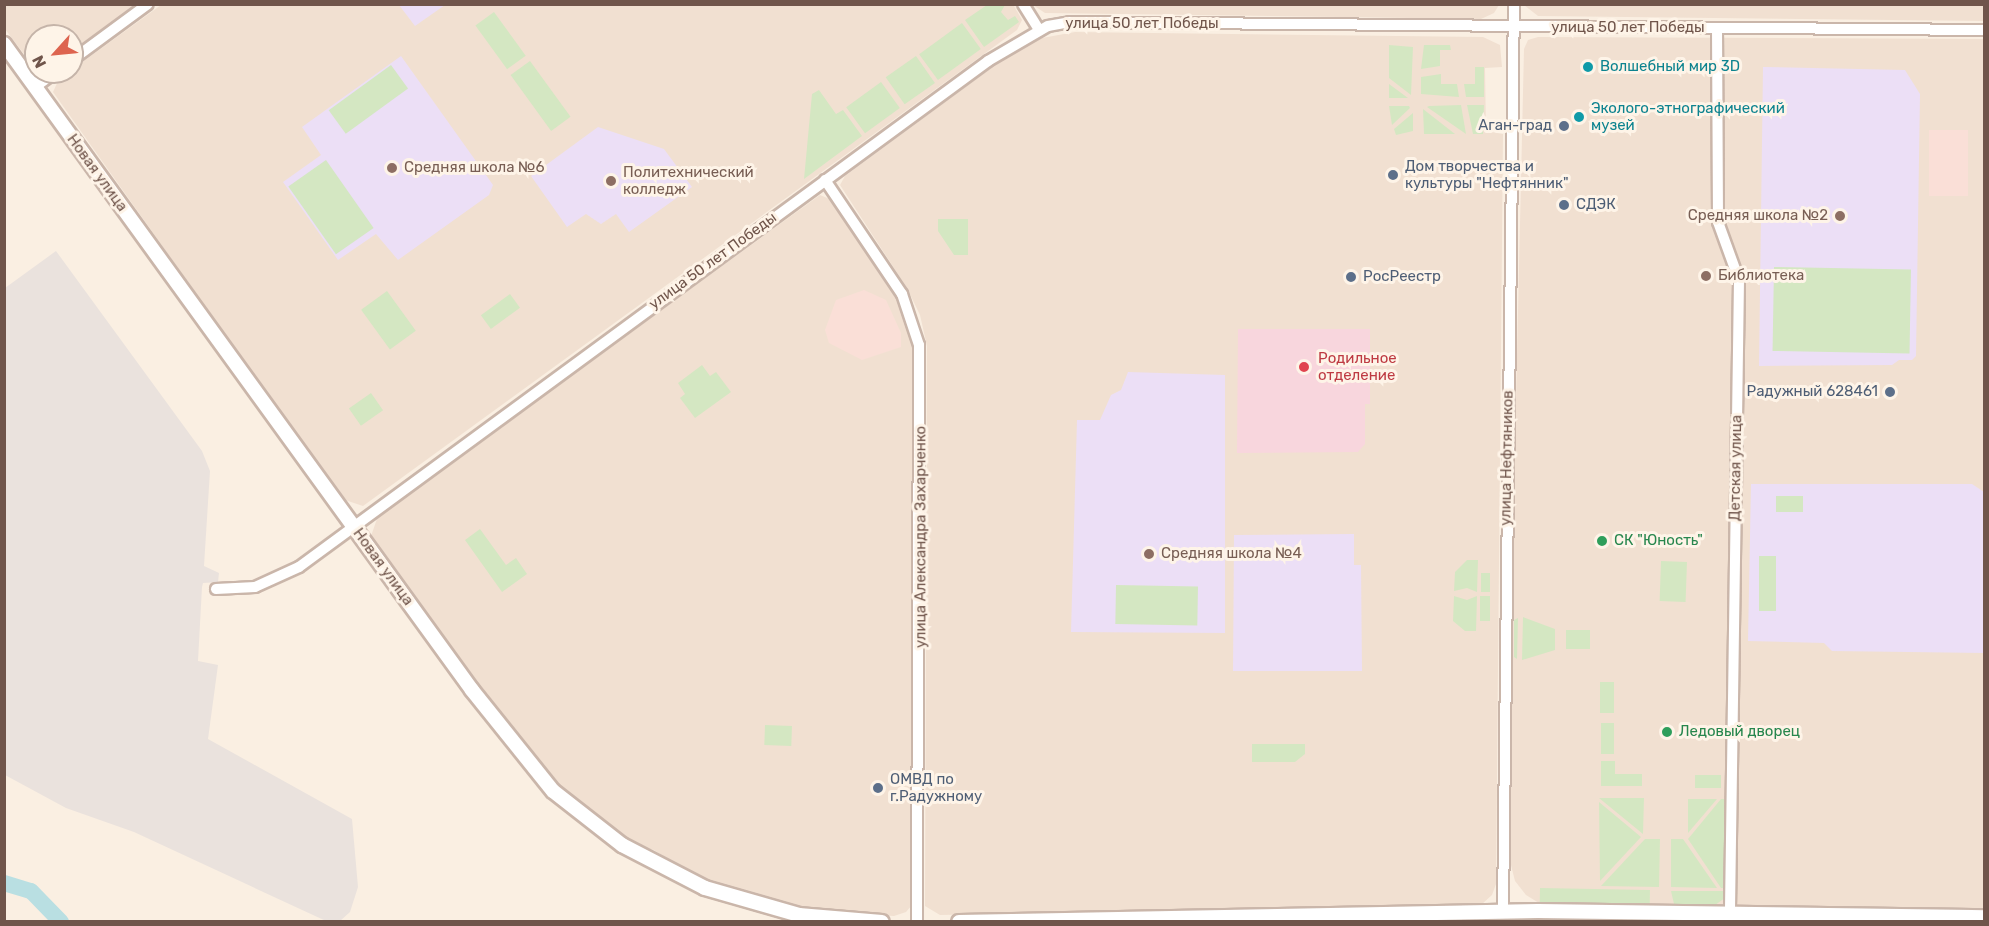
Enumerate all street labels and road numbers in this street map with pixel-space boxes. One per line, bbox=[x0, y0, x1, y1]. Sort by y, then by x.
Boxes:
street label: улица 50 лет Победы bbox=[1065, 15, 1219, 33]
street label: улица 50 лет Победы bbox=[1551, 19, 1705, 37]
street label: Новая улица bbox=[63, 131, 131, 215]
street label: улица 50 лет Победы bbox=[646, 209, 780, 313]
street label: улица Нефтяников bbox=[1497, 390, 1517, 526]
street label: Детская улица bbox=[1726, 415, 1746, 521]
street label: улица Александра Захарченко bbox=[912, 426, 930, 648]
street label: Новая улица bbox=[349, 525, 417, 609]

